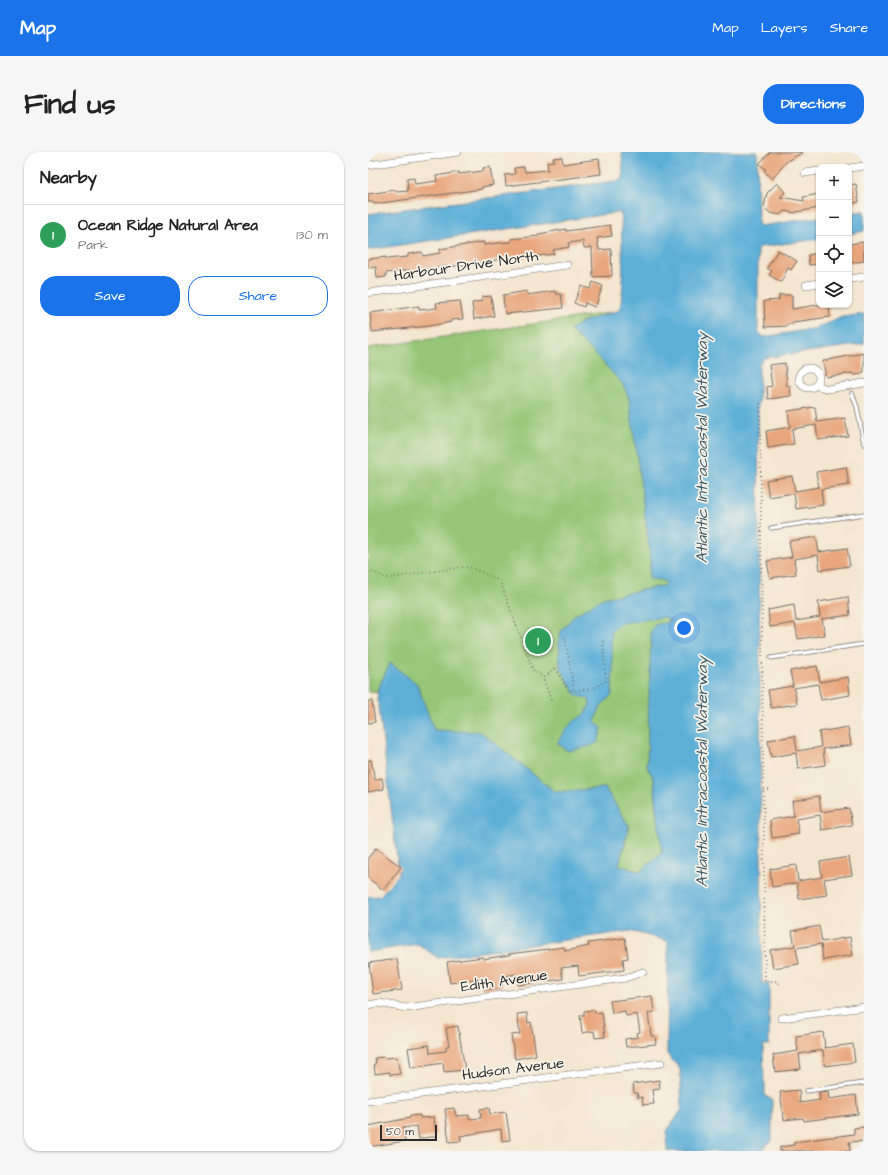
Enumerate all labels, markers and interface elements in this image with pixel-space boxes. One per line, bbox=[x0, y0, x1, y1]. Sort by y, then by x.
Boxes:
text: Map bbox=[20, 15, 56, 42]
text: Map bbox=[712, 18, 739, 38]
text: Layers bbox=[761, 18, 808, 38]
text: Share bbox=[830, 18, 868, 38]
button: Directions bbox=[763, 84, 864, 124]
text: Find us bbox=[24, 85, 115, 124]
map controls bbox=[816, 164, 852, 308]
button: + bbox=[816, 164, 852, 200]
text: Nearby bbox=[40, 166, 97, 190]
button: − bbox=[816, 200, 852, 236]
text: Ocean Ridge Natural Area bbox=[78, 215, 258, 236]
text: 1 bbox=[52, 226, 54, 244]
text: 130 m bbox=[296, 226, 328, 244]
text: Park bbox=[78, 236, 108, 254]
button: locate bbox=[816, 236, 852, 272]
street label: Harbour Drive North bbox=[392, 245, 540, 287]
button: layers bbox=[816, 272, 852, 308]
button: Save bbox=[40, 276, 180, 316]
button: Share bbox=[188, 276, 328, 316]
water label: Atlantic Intracoastal Waterway bbox=[691, 331, 714, 563]
your location bbox=[674, 618, 694, 638]
pin: 1 bbox=[525, 626, 551, 656]
water label: Atlantic Intracoastal Waterway bbox=[691, 655, 714, 887]
street label: Edith Avenue bbox=[459, 965, 549, 997]
street label: Hudson Avenue bbox=[461, 1052, 565, 1086]
scale bar bbox=[380, 1123, 437, 1142]
text: 50 m bbox=[386, 1124, 414, 1139]

